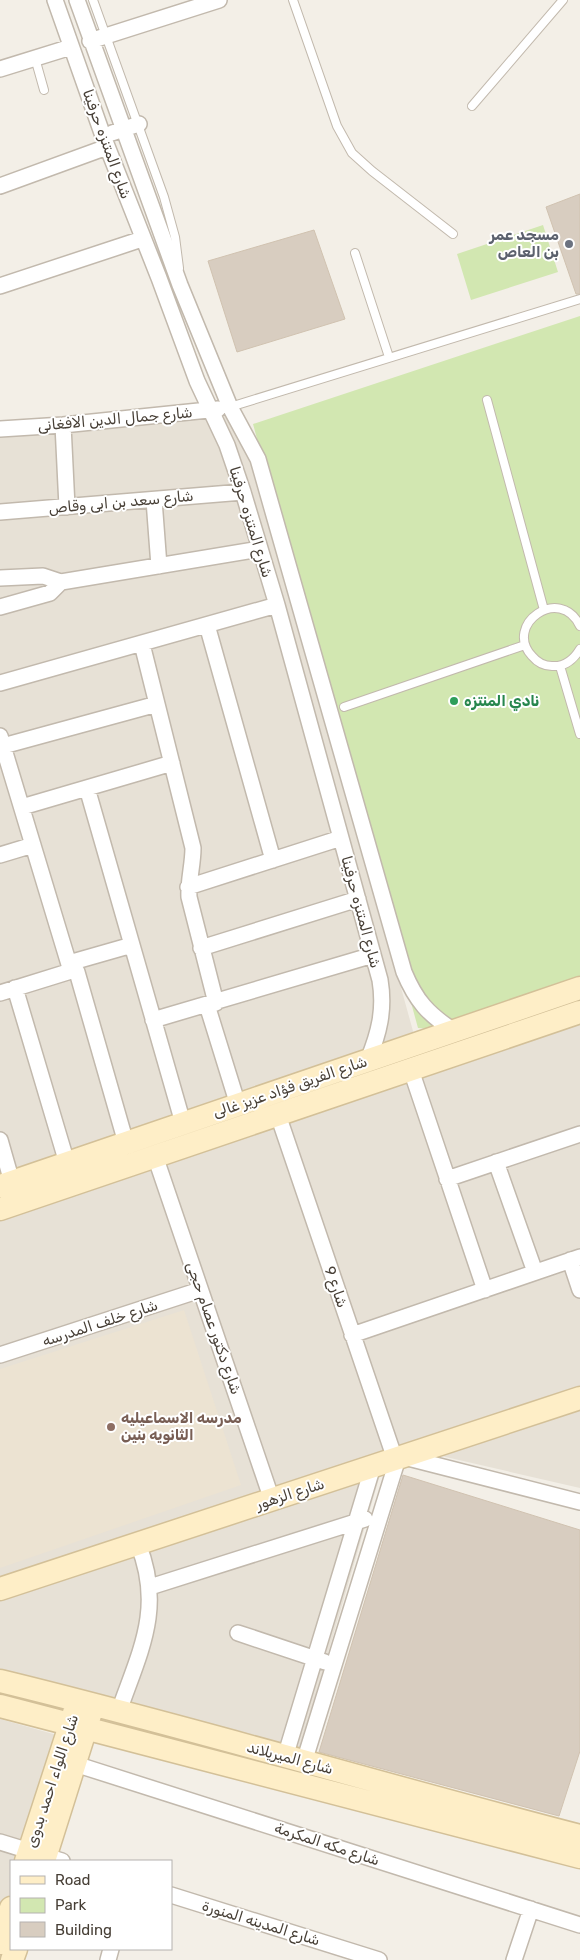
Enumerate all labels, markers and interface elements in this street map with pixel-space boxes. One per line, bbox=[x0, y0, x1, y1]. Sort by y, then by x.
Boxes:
street label: شارع المتنزه حرفينا bbox=[77, 87, 135, 202]
place label: مسجد عمر بن العاص bbox=[489, 226, 559, 261]
marker: مسجد عمر بن العاص bbox=[563, 238, 575, 250]
street label: شارع جمال الدين الافغانى bbox=[37, 403, 193, 437]
street label: شارع المتنزه حرفينا bbox=[224, 464, 276, 580]
street label: شارع سعد بن ابى وقاص bbox=[48, 487, 194, 519]
place label: نادي المنتزه bbox=[464, 692, 539, 712]
marker: نادي المنتزه bbox=[448, 695, 460, 707]
street label: شارع المتنزه حرفينا bbox=[335, 854, 385, 971]
street label: شارع الفريق فؤاد عزيز غالى bbox=[211, 1052, 370, 1124]
street label: شارع دكتور عصام حجى bbox=[181, 1259, 245, 1397]
street label: شارع 9 bbox=[319, 1264, 351, 1311]
street label: شارع خلف المدرسه bbox=[40, 1296, 161, 1352]
place label: مدرسه الاسماعيليه الثانويه بنين bbox=[121, 1409, 242, 1444]
marker: مدرسه الاسماعيليه الثانويه بنين bbox=[105, 1421, 117, 1433]
street label: شارع الزهور bbox=[253, 1474, 327, 1516]
street label: شارع اللواء احمد بدوى bbox=[22, 1712, 84, 1851]
street label: شارع الميريلاند bbox=[244, 1738, 335, 1780]
street label: شارع مكه المكرمة bbox=[272, 1819, 382, 1871]
legend bbox=[10, 1860, 172, 1950]
text: Road bbox=[55, 1871, 91, 1889]
text: Park bbox=[55, 1896, 86, 1914]
street label: شارع المدينه المنورة bbox=[199, 1896, 322, 1951]
text: Building bbox=[55, 1921, 112, 1939]

